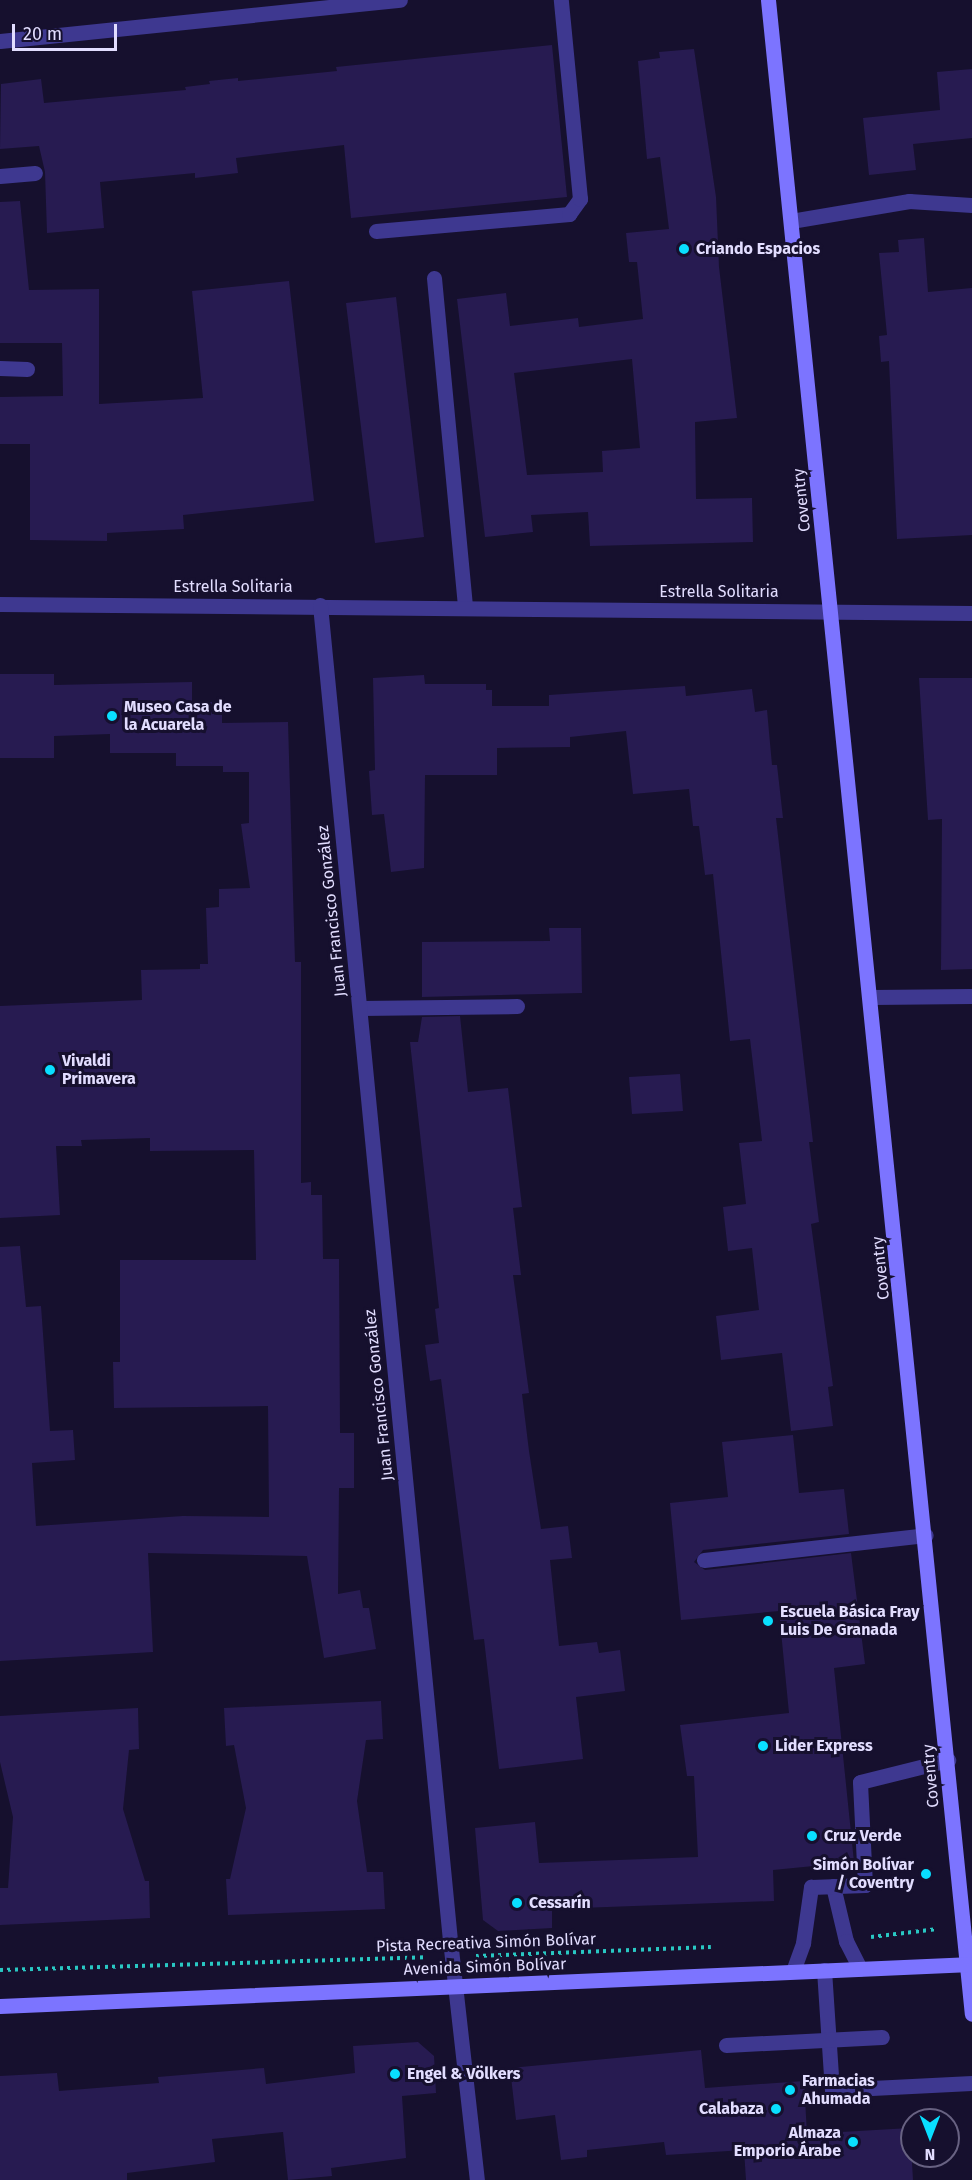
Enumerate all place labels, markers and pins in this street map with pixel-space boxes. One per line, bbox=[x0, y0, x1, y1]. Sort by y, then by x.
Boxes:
place label: Criando Espacios bbox=[696, 239, 820, 259]
marker: Criando Espacios bbox=[677, 242, 691, 256]
place label: Museo Casa de la Acuarela bbox=[124, 697, 232, 735]
marker: Museo Casa de la Acuarela bbox=[105, 709, 119, 723]
place label: Vivaldi Primavera bbox=[62, 1051, 136, 1089]
marker: Vivaldi Primavera bbox=[43, 1063, 57, 1077]
place label: Escuela Básica Fray Luis De Granada bbox=[780, 1602, 919, 1640]
marker: Escuela Básica Fray Luis De Granada bbox=[761, 1614, 775, 1628]
place label: Lider Express bbox=[775, 1736, 873, 1756]
marker: Lider Express bbox=[756, 1739, 770, 1753]
place label: Cruz Verde bbox=[824, 1826, 902, 1846]
marker: Cruz Verde bbox=[805, 1829, 819, 1843]
place label: Simón Bolívar / Coventry bbox=[813, 1855, 914, 1893]
marker: Simón Bolívar / Coventry bbox=[919, 1867, 933, 1881]
place label: Cessarín bbox=[529, 1893, 591, 1913]
marker: Cessarín bbox=[510, 1896, 524, 1910]
place label: Engel & Völkers bbox=[407, 2064, 521, 2084]
marker: Engel & Völkers bbox=[388, 2067, 402, 2081]
place label: Farmacias Ahumada bbox=[802, 2071, 875, 2109]
marker: Farmacias Ahumada bbox=[783, 2083, 797, 2097]
place label: Calabaza bbox=[699, 2099, 764, 2119]
marker: Calabaza bbox=[769, 2102, 783, 2116]
place label: Almaza Emporio Árabe bbox=[734, 2123, 841, 2161]
marker: Almaza Emporio Árabe bbox=[846, 2135, 860, 2149]

